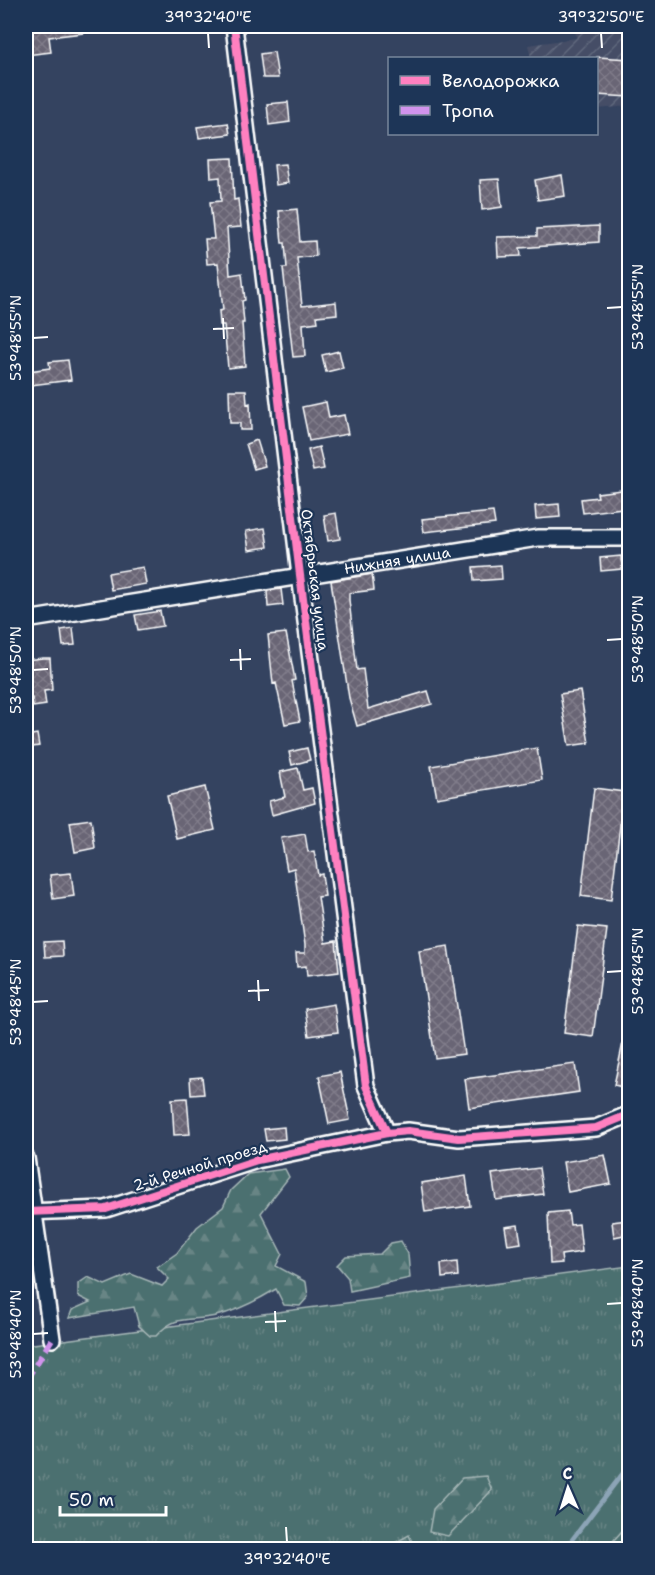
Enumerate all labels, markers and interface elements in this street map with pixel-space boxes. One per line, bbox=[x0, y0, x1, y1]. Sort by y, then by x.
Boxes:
text: 39°32'40"E bbox=[164, 7, 252, 27]
text: 39°32'50"E bbox=[558, 7, 644, 27]
legend bbox=[388, 57, 598, 135]
text: Велодорожка bbox=[442, 69, 560, 93]
text: Тропа bbox=[442, 99, 494, 123]
text: 53°48'55"N bbox=[628, 264, 648, 350]
text: 53°48'55"N bbox=[6, 295, 26, 381]
street label: Октябрьская улица bbox=[296, 508, 334, 653]
street label: Нижняя улица bbox=[343, 542, 453, 579]
text: 53°48'50"N bbox=[628, 595, 648, 683]
text: 53°48'50"N bbox=[6, 626, 26, 714]
text: 53°48'45"N bbox=[628, 928, 648, 1014]
text: 53°48'45"N bbox=[6, 959, 26, 1045]
street label: 2-й Речной проезд bbox=[131, 1136, 270, 1196]
text: 53°48'40"N bbox=[628, 1259, 648, 1347]
text: 53°48'40"N bbox=[6, 1290, 26, 1378]
north arrow bbox=[538, 1458, 598, 1518]
text: С bbox=[562, 1463, 573, 1484]
scale bar bbox=[60, 1479, 166, 1517]
text: 50 m bbox=[69, 1488, 114, 1512]
text: 39°32'40"E bbox=[243, 1549, 331, 1569]

